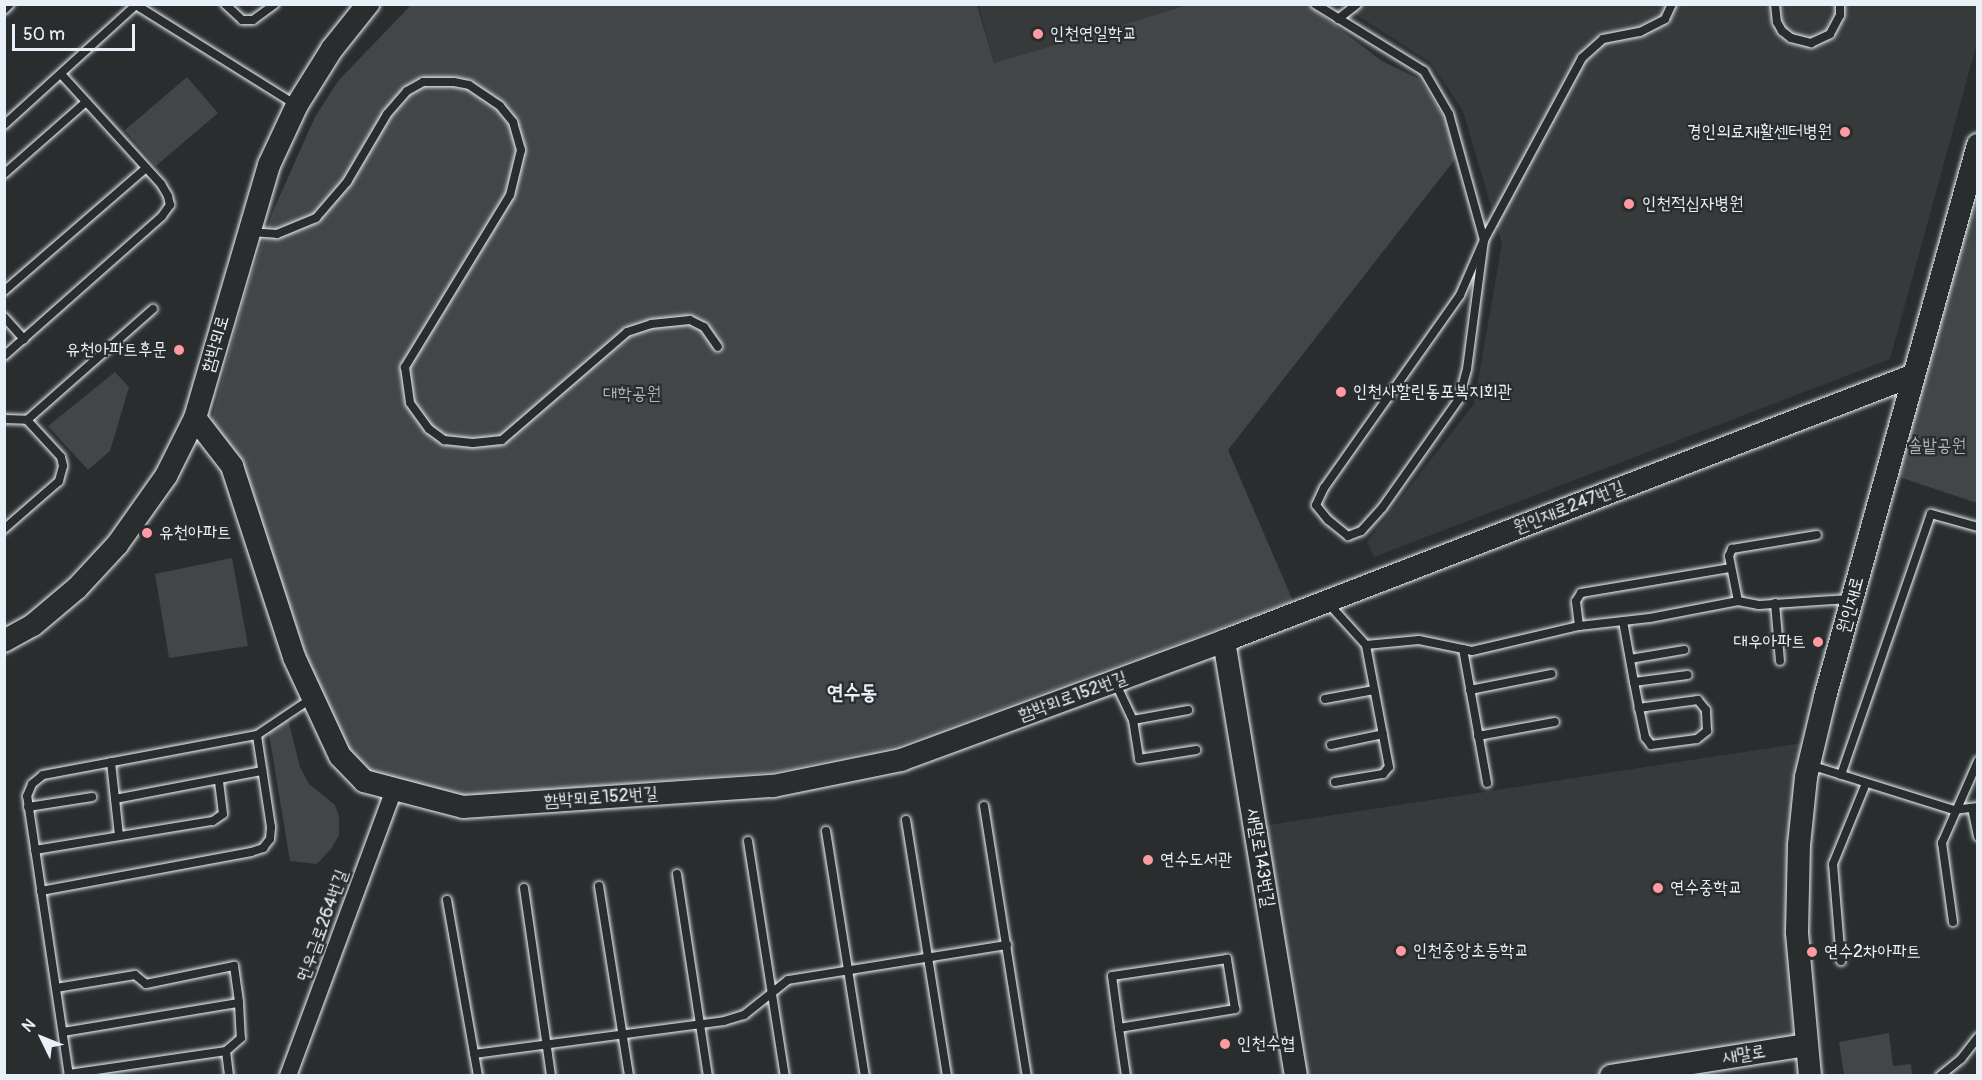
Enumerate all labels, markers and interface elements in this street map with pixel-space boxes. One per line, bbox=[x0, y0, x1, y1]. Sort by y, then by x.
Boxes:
scale bar bbox=[15, 12, 138, 50]
text: 50 m bbox=[23, 23, 65, 46]
place label: 인천연일학교 bbox=[1050, 23, 1137, 45]
marker: 인천연일학교 bbox=[1031, 27, 1045, 41]
place label: 경인의료재활센터병원 bbox=[1687, 121, 1832, 143]
marker: 경인의료재활센터병원 bbox=[1836, 123, 1854, 141]
place label: 인천적십자병원 bbox=[1642, 193, 1743, 215]
marker: 인천적십자병원 bbox=[1620, 195, 1638, 213]
street label: 함박뫼로 bbox=[198, 313, 234, 375]
place label: 유천아파트후문 bbox=[66, 339, 167, 361]
marker: 유천아파트후문 bbox=[172, 343, 186, 357]
place label: 인천사할린동포복지회관 bbox=[1353, 381, 1512, 403]
park label: 대학공원 bbox=[603, 383, 661, 405]
marker: 인천사할린동포복지회관 bbox=[1334, 385, 1348, 399]
park label: 솔밭공원 bbox=[1908, 435, 1966, 457]
street label: 원인재로247번길 bbox=[1511, 477, 1627, 539]
place label: 유천아파트 bbox=[159, 522, 231, 544]
marker: 유천아파트 bbox=[140, 526, 154, 540]
street label: 원인재로 bbox=[1833, 574, 1869, 636]
place label: 대우아파트 bbox=[1734, 631, 1806, 653]
marker: 대우아파트 bbox=[1811, 635, 1825, 649]
street label: 함박뫼로152번길 bbox=[1016, 667, 1130, 727]
district label: 연수동 bbox=[827, 680, 877, 706]
street label: 함박뫼로152번길 bbox=[544, 783, 658, 813]
street label: 새말로143번길 bbox=[1242, 807, 1278, 909]
place label: 연수도서관 bbox=[1160, 849, 1232, 871]
marker: 연수도서관 bbox=[1141, 853, 1155, 867]
street label: 먼우금로264번길 bbox=[293, 867, 353, 985]
place label: 연수중학교 bbox=[1670, 877, 1742, 899]
marker: 연수중학교 bbox=[1651, 881, 1665, 895]
place label: 인천중앙초등학교 bbox=[1413, 940, 1529, 962]
place label: 연수2차아파트 bbox=[1824, 941, 1921, 963]
marker: 인천중앙초등학교 bbox=[1394, 944, 1408, 958]
marker: 연수2차아파트 bbox=[1805, 945, 1819, 959]
north arrow bbox=[12, 1008, 72, 1068]
text: N bbox=[18, 1015, 40, 1037]
place label: 인천수협 bbox=[1237, 1033, 1295, 1055]
marker: 인천수협 bbox=[1218, 1037, 1232, 1051]
street label: 새말로 bbox=[1721, 1041, 1767, 1069]

